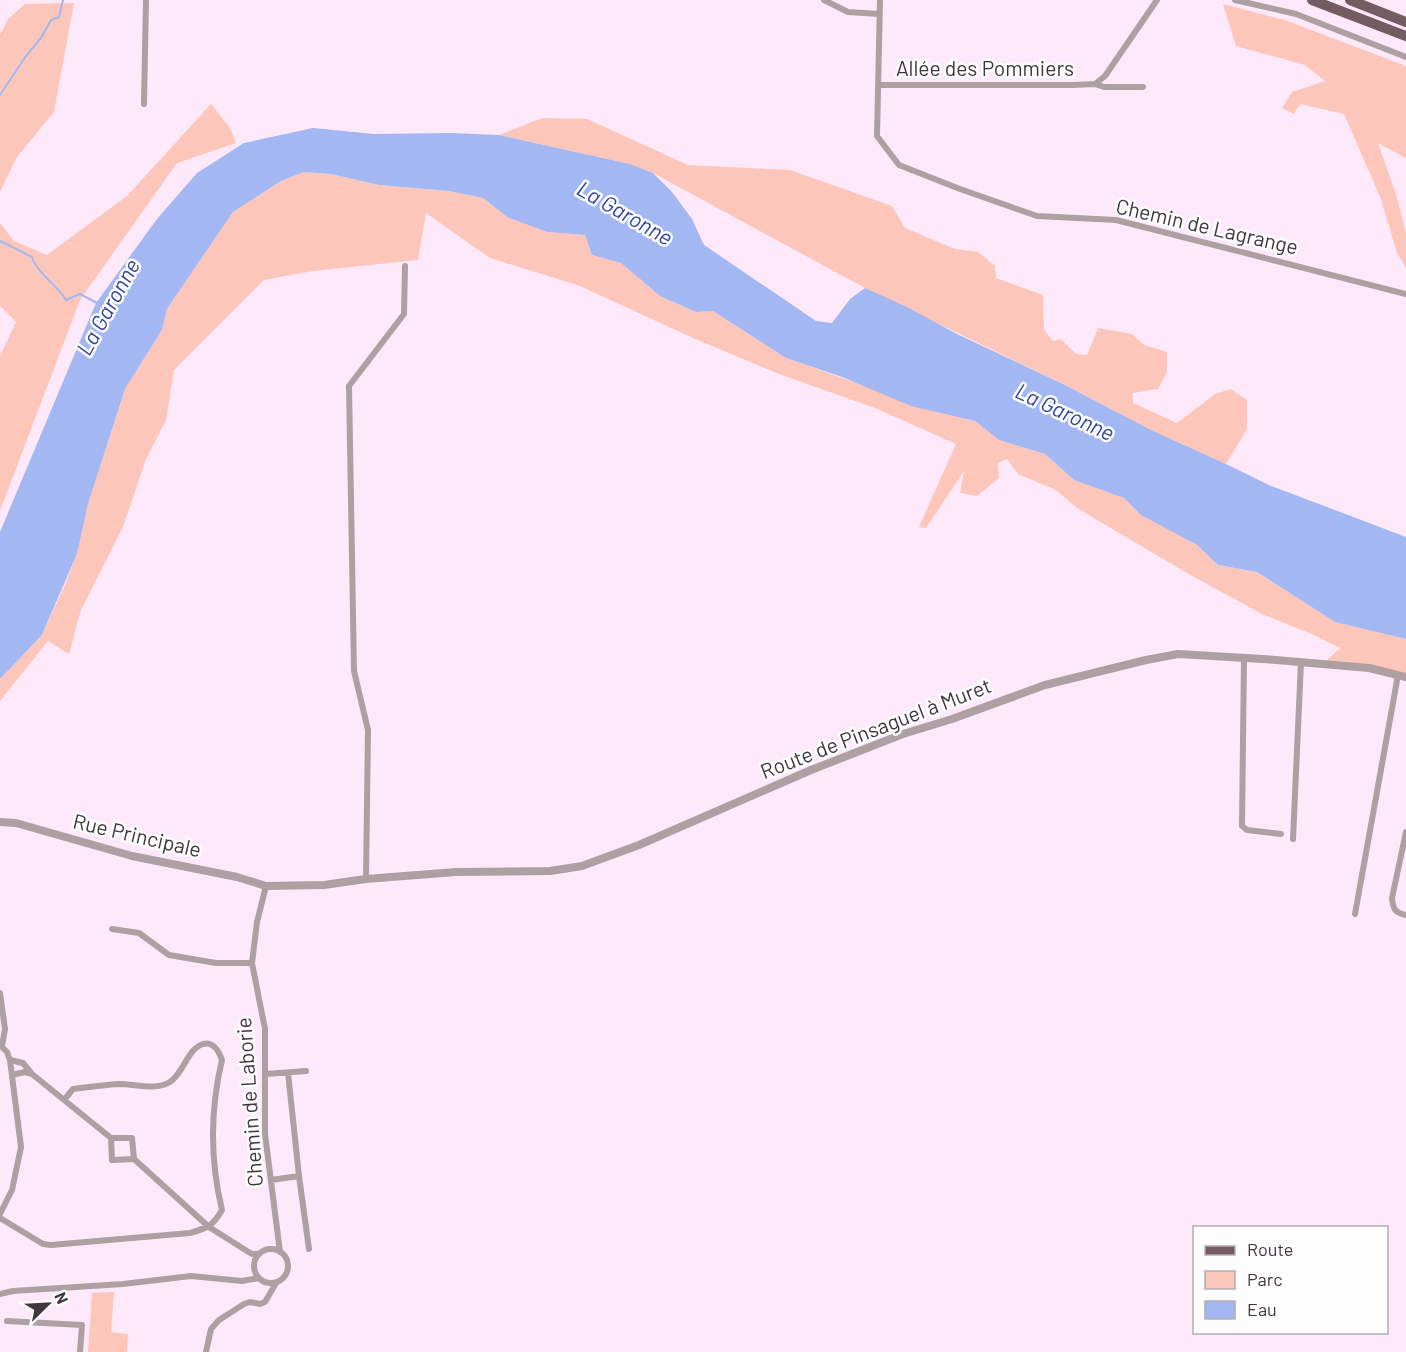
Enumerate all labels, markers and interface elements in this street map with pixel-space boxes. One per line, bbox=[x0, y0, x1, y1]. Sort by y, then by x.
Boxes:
street label: Allée des Pommiers bbox=[896, 55, 1074, 80]
water label: La Garonne bbox=[573, 174, 678, 250]
street label: Chemin de Lagrange bbox=[1114, 192, 1301, 259]
water label: La Garonne bbox=[70, 254, 144, 359]
water label: La Garonne bbox=[1012, 377, 1119, 445]
street label: Route de Pinsaguel à Muret bbox=[757, 672, 994, 783]
street label: Rue Principale bbox=[71, 808, 204, 861]
street label: Chemin de Laborie bbox=[230, 1017, 267, 1188]
legend bbox=[1193, 1226, 1388, 1334]
text: Route bbox=[1247, 1238, 1293, 1260]
text: Parc bbox=[1247, 1268, 1283, 1290]
north arrow bbox=[18, 1274, 78, 1334]
text: N bbox=[51, 1289, 73, 1306]
text: Eau bbox=[1247, 1298, 1277, 1320]

